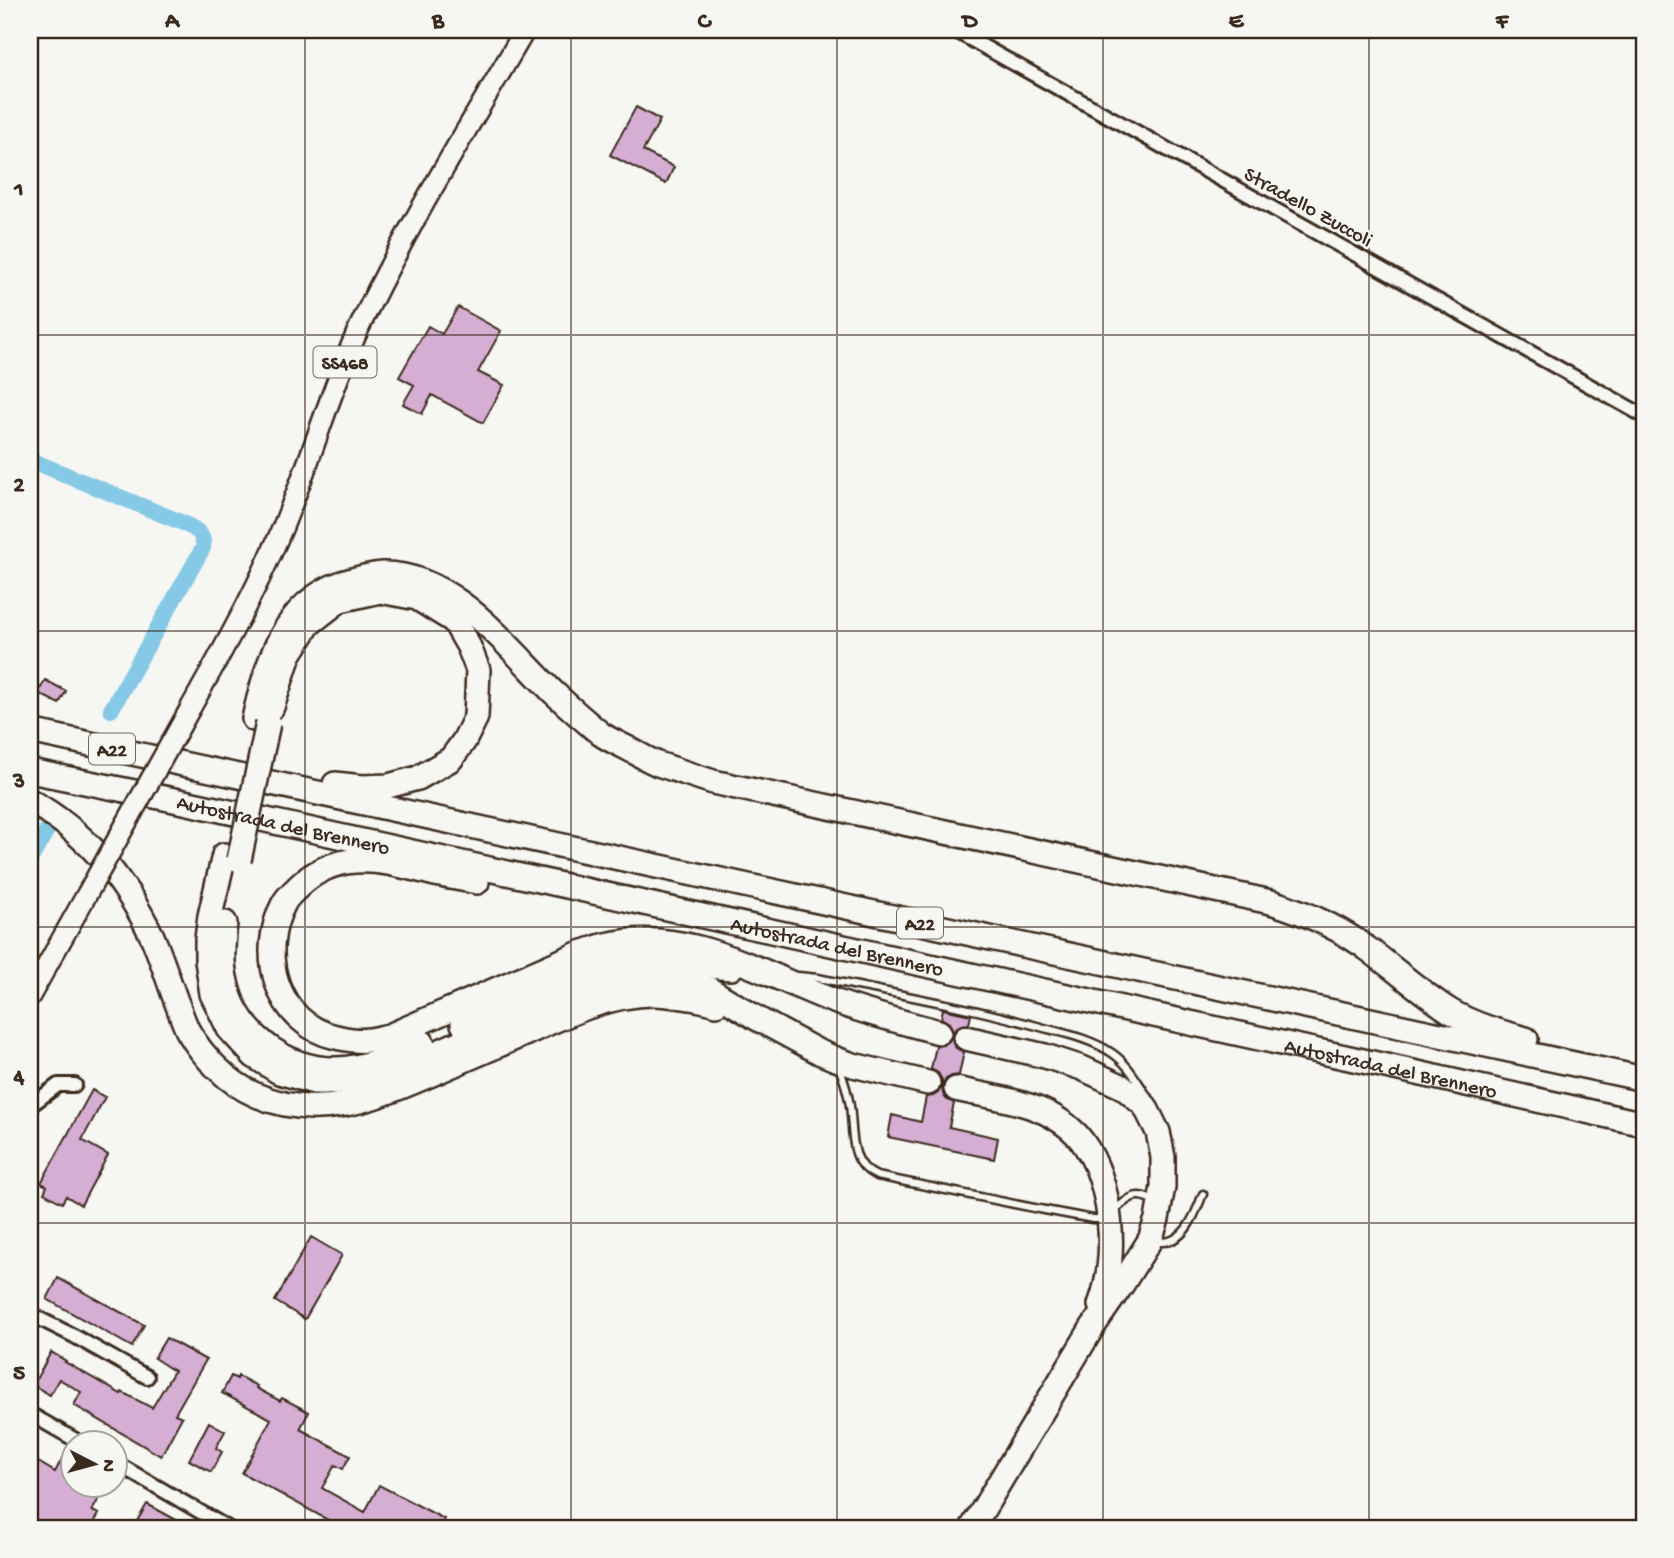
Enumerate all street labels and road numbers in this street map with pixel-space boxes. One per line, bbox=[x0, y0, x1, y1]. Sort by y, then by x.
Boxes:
street label: Stradello Zuccoli bbox=[1239, 163, 1376, 255]
road number: SS468 bbox=[314, 346, 376, 378]
road number: A22 bbox=[89, 734, 135, 764]
street label: Autostrada del Brennero bbox=[174, 792, 392, 863]
road number: A22 bbox=[897, 908, 943, 939]
street label: Autostrada del Brennero bbox=[728, 913, 945, 984]
street label: Autostrada del Brennero bbox=[1282, 1035, 1499, 1107]

